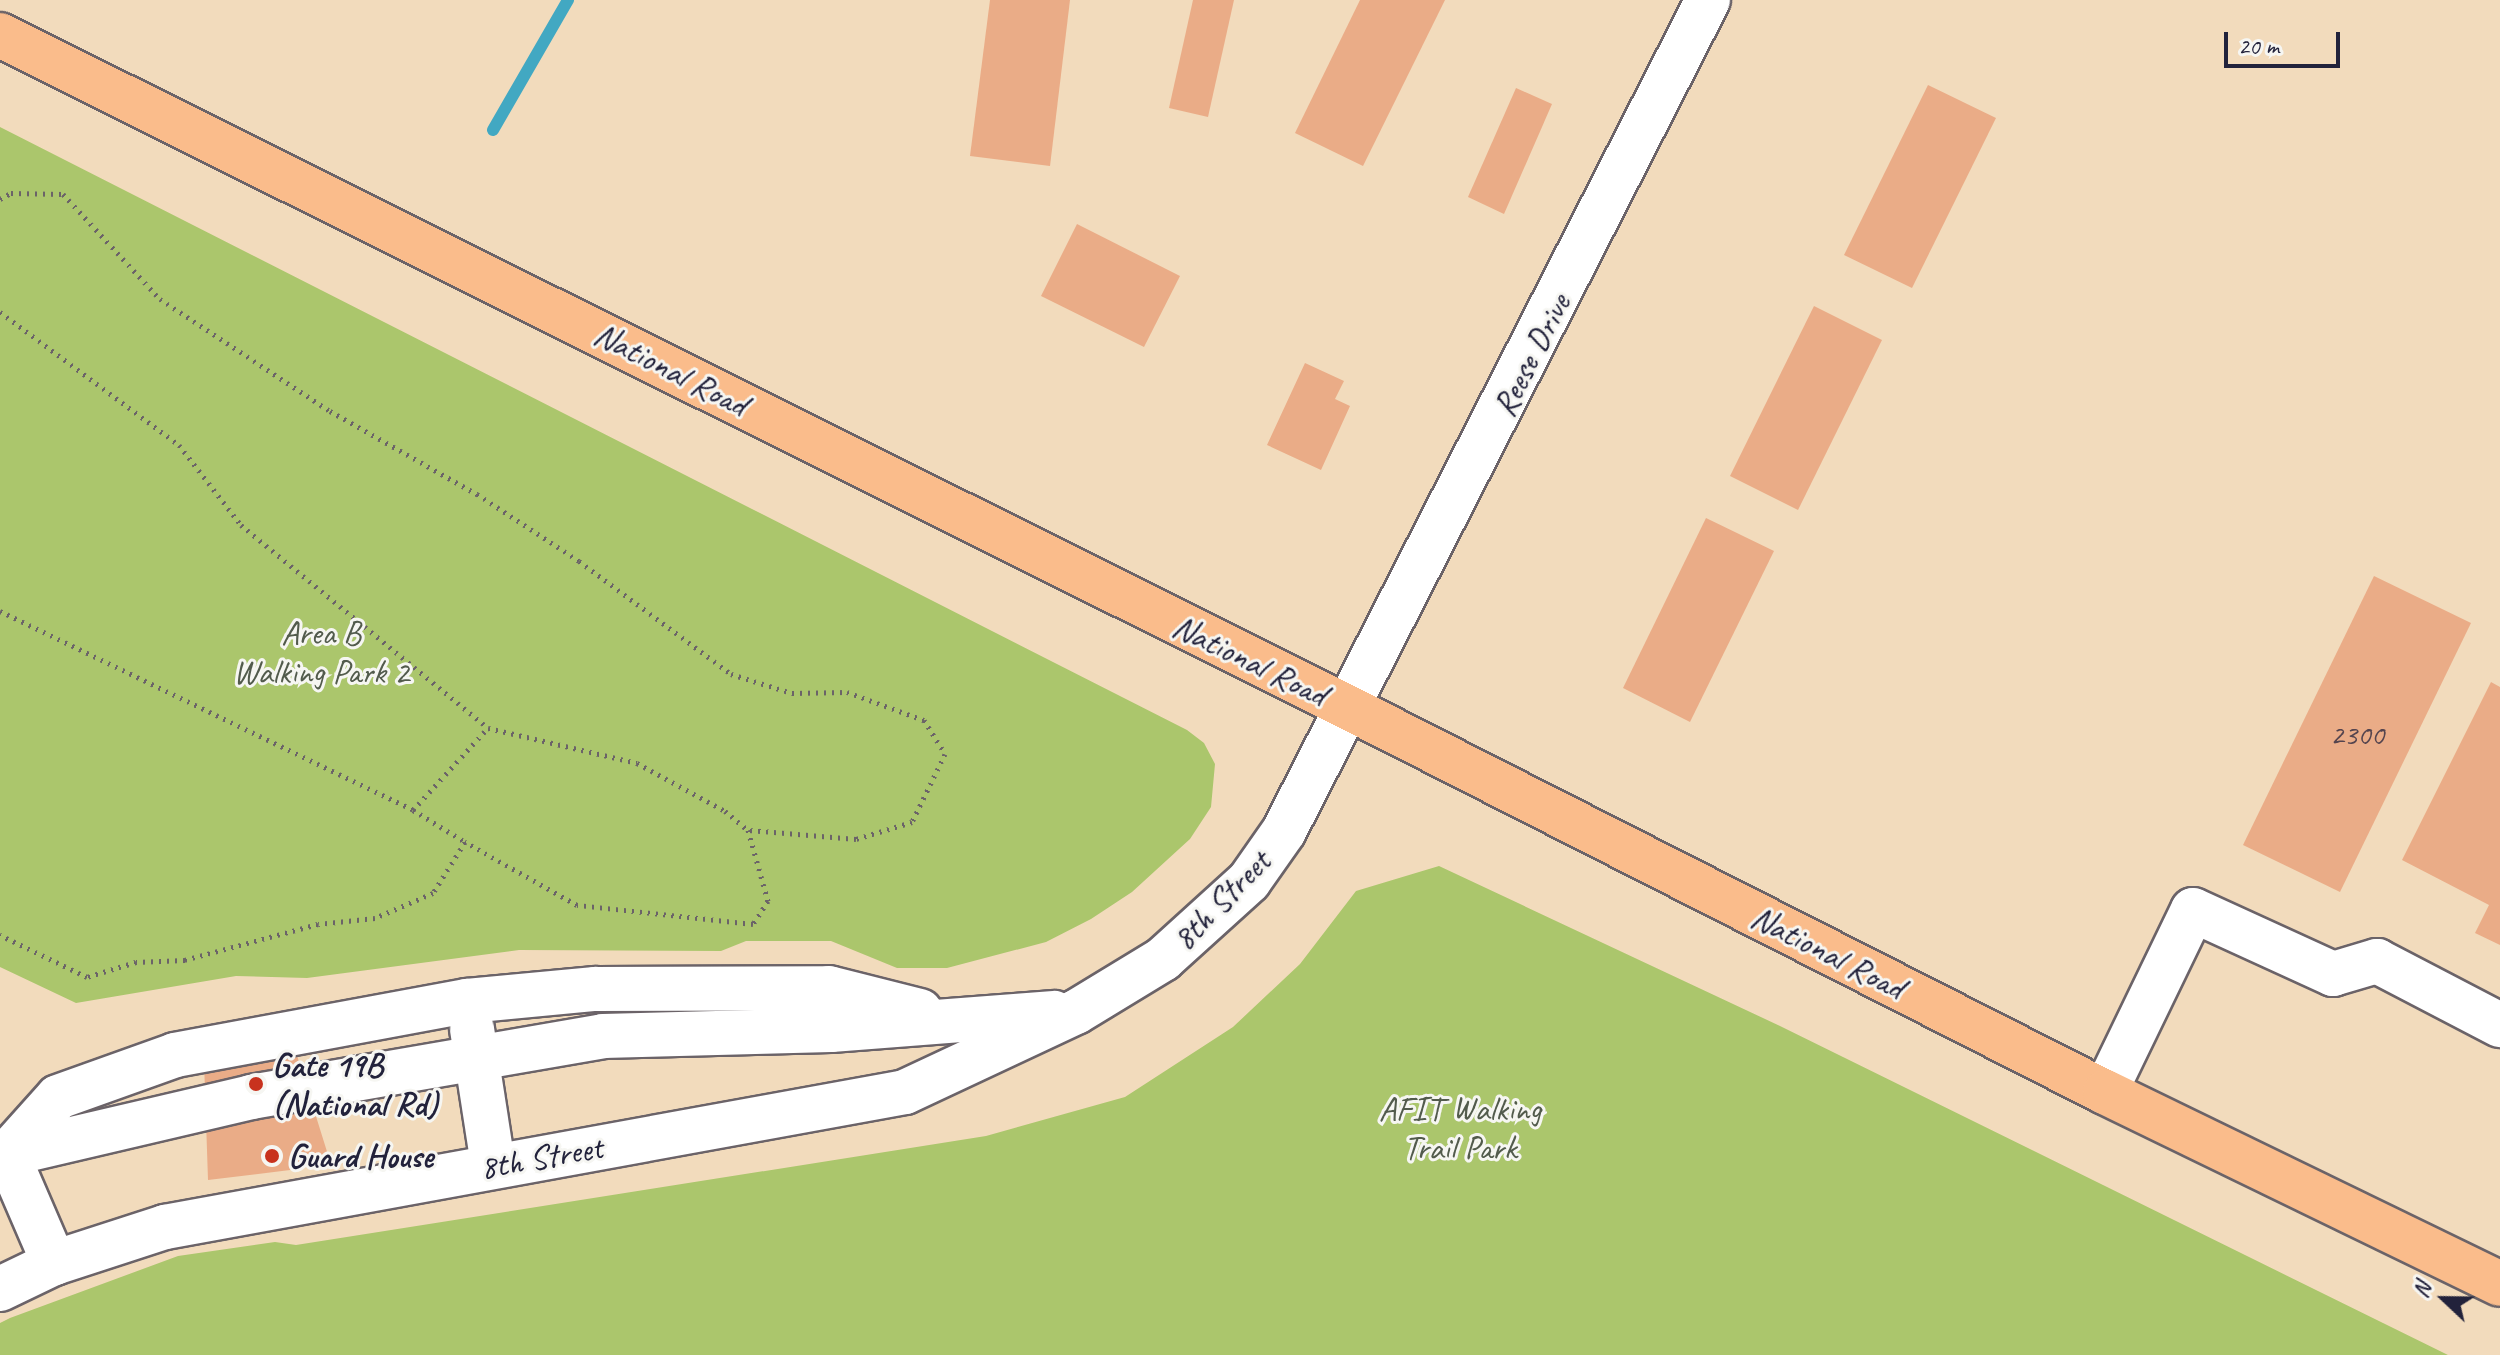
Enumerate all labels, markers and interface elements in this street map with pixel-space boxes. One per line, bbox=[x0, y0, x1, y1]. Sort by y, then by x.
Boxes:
scale bar bbox=[2228, 16, 2344, 66]
text: 20 m bbox=[2238, 31, 2279, 61]
street label: Reese Drive bbox=[1483, 287, 1579, 423]
street label: National Road bbox=[588, 313, 754, 425]
street label: National Road bbox=[1167, 605, 1333, 715]
park label: Area B Walking Park 2 bbox=[233, 612, 409, 692]
house number: 2300 bbox=[2330, 716, 2384, 752]
street label: 8th Street bbox=[1163, 841, 1279, 959]
street label: National Road bbox=[1745, 896, 1911, 1008]
place label: Gate 19B (National Rd) bbox=[272, 1044, 438, 1124]
marker: Gate 19B (National Rd) bbox=[247, 1075, 265, 1093]
park label: AFIT Walking Trail Park bbox=[1379, 1088, 1541, 1168]
street label: 8th Street bbox=[476, 1126, 606, 1188]
place label: Guard House bbox=[288, 1136, 433, 1176]
marker: Guard House bbox=[263, 1147, 281, 1165]
north arrow bbox=[2404, 1259, 2484, 1339]
text: N bbox=[2406, 1278, 2437, 1302]

